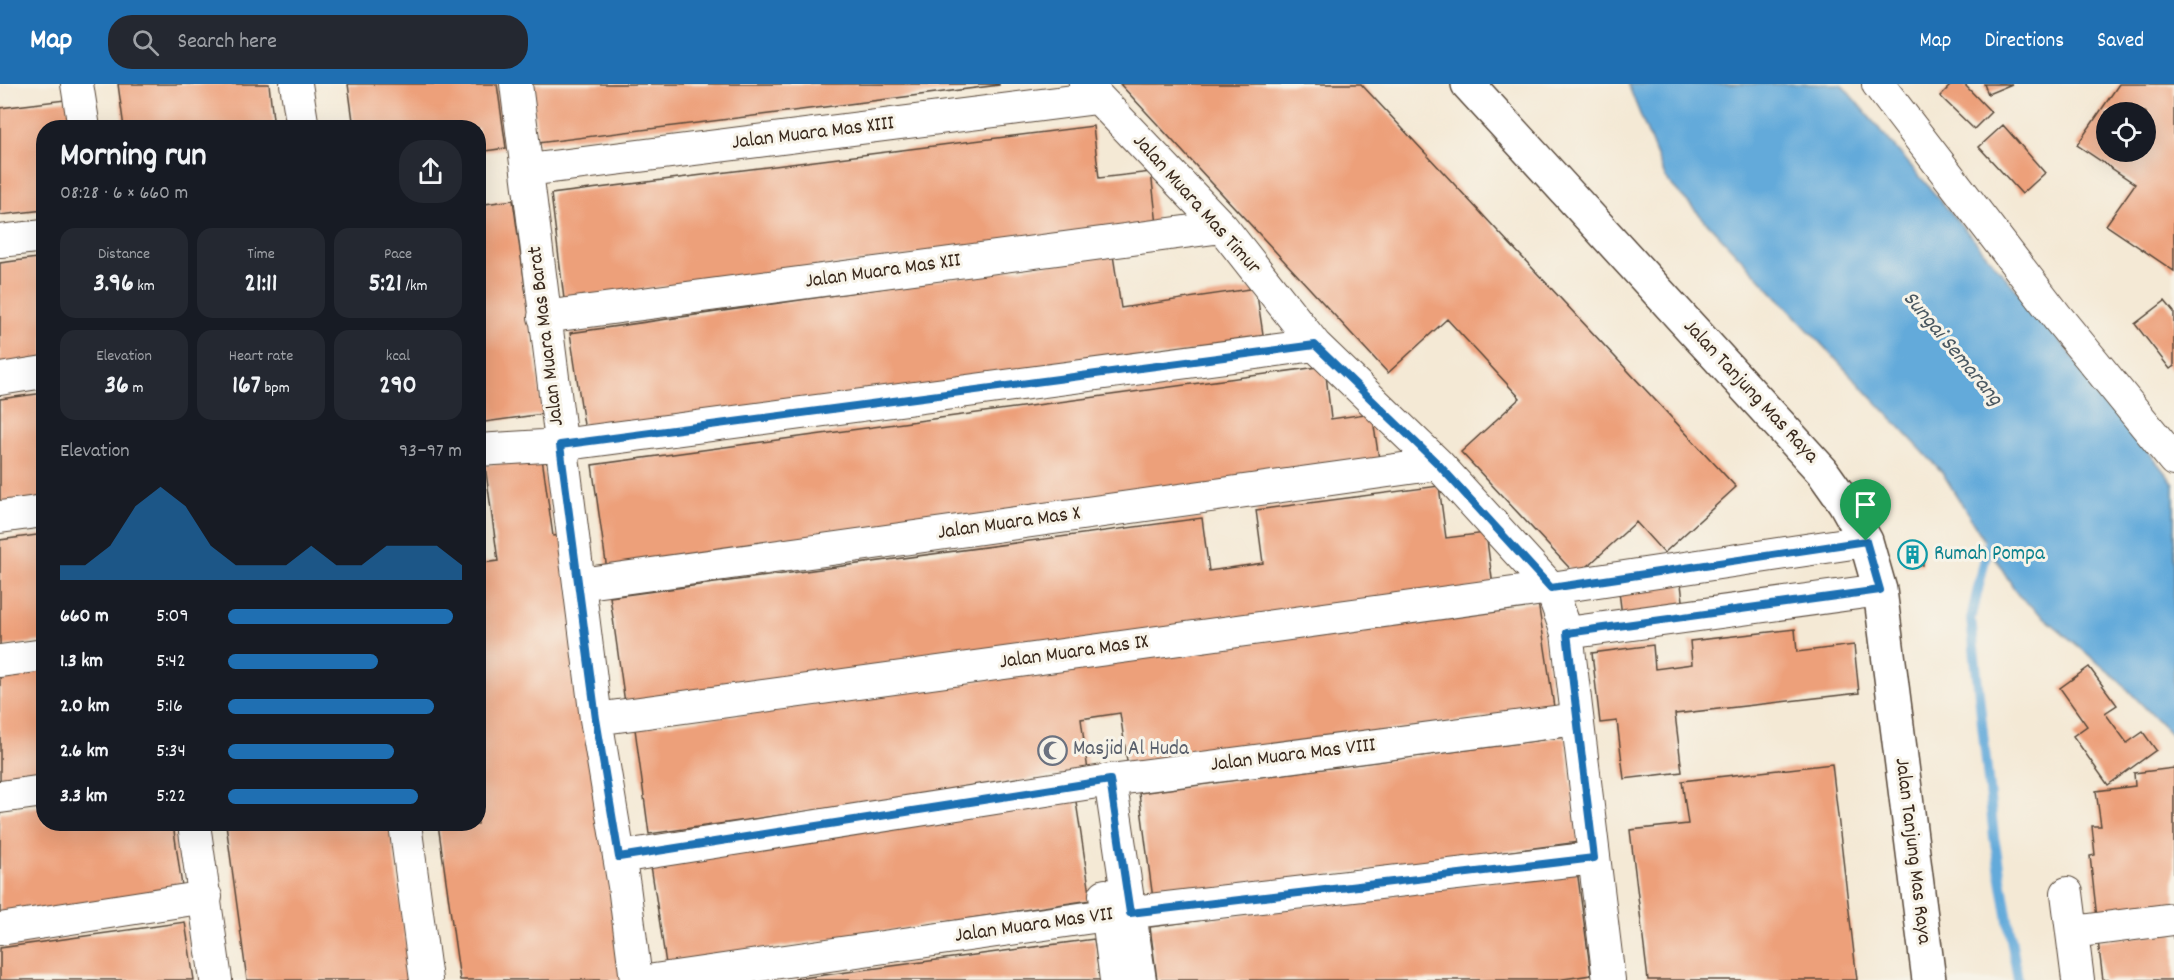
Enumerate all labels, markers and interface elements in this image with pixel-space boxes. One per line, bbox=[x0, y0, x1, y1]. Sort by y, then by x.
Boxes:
search box bbox=[108, 15, 528, 69]
text: Map bbox=[30, 22, 72, 62]
icon: search bbox=[129, 26, 162, 59]
text: Search here bbox=[177, 27, 277, 58]
text: Map bbox=[1920, 27, 1951, 57]
text: Directions bbox=[1984, 27, 2064, 57]
text: Saved bbox=[2097, 27, 2144, 57]
map controls bbox=[2096, 102, 2156, 162]
button: locate bbox=[2096, 102, 2156, 162]
street label: Jalan Muara Mas XIII bbox=[730, 109, 896, 159]
street label: Jalan Muara Mas Timur bbox=[1125, 128, 1267, 282]
text: Morning run bbox=[60, 134, 207, 181]
button: share bbox=[399, 140, 462, 203]
text: 08:28 · 6 × 660 m bbox=[60, 180, 188, 208]
text: Distance bbox=[98, 243, 150, 266]
text: Time bbox=[247, 243, 275, 266]
text: Pace bbox=[384, 243, 412, 266]
street label: Jalan Muara Mas Barat bbox=[521, 244, 573, 428]
street label: Jalan Muara Mas XII bbox=[803, 246, 963, 298]
text: 3.96 bbox=[93, 266, 134, 303]
text: 21:11 bbox=[245, 266, 277, 303]
text: 5:21 bbox=[368, 266, 402, 303]
text: km bbox=[134, 275, 155, 298]
text: /km bbox=[402, 275, 428, 298]
water label: Sungai Semarang bbox=[1895, 285, 2010, 414]
street label: Jalan Tanjung Mas Raya bbox=[1675, 313, 1826, 472]
text: Elevation bbox=[96, 345, 152, 368]
text: Heart rate bbox=[229, 345, 293, 368]
text: kcal bbox=[386, 345, 410, 368]
text: 36 bbox=[105, 368, 129, 405]
text: 167 bbox=[232, 368, 261, 405]
text: 290 bbox=[379, 368, 417, 405]
text: m bbox=[129, 377, 143, 400]
text: bpm bbox=[261, 377, 290, 400]
text: Elevation bbox=[60, 438, 130, 466]
text: 93–97 m bbox=[399, 438, 462, 466]
pin bbox=[1840, 479, 1891, 541]
icon: arrive bbox=[1849, 488, 1882, 521]
street label: Jalan Muara Mas X bbox=[936, 499, 1082, 549]
building icon: Rumah Pompa bbox=[1897, 539, 1929, 571]
place label: Rumah Pompa bbox=[1934, 540, 2046, 570]
text: 660 m bbox=[60, 603, 109, 631]
text: 5:09 bbox=[156, 603, 189, 631]
street label: Jalan Muara Mas IX bbox=[998, 628, 1150, 678]
text: 1.3 km bbox=[60, 648, 103, 676]
text: 5:42 bbox=[156, 648, 186, 676]
text: 2.0 km bbox=[60, 693, 109, 721]
text: 5:16 bbox=[156, 693, 183, 721]
street label: Jalan Muara Mas VIII bbox=[1209, 731, 1378, 781]
mosque icon: Masjid Al Huda bbox=[1036, 734, 1068, 766]
place label: Masjid Al Huda bbox=[1073, 735, 1190, 765]
text: 2.6 km bbox=[60, 738, 108, 766]
text: 5:34 bbox=[156, 738, 186, 766]
street label: Jalan Tanjung Mas Raya bbox=[1886, 756, 1938, 947]
text: 3.3 km bbox=[60, 783, 108, 811]
text: 5:22 bbox=[156, 783, 186, 811]
street label: Jalan Muara Mas VII bbox=[953, 900, 1116, 952]

